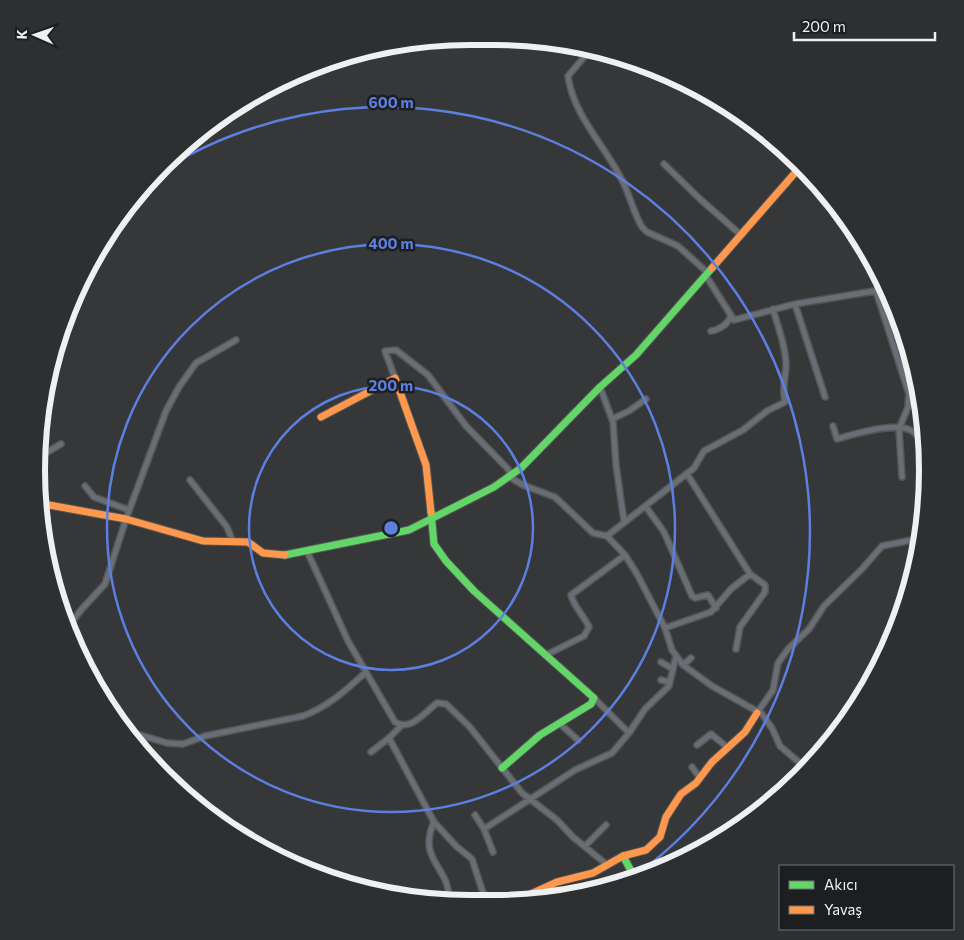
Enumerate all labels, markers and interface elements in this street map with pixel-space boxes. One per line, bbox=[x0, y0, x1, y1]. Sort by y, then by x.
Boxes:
north arrow bbox=[10, 10, 60, 60]
scale bar bbox=[794, 10, 935, 42]
text: 200 m bbox=[802, 17, 846, 35]
text: K bbox=[13, 29, 30, 40]
text: 600 m bbox=[368, 93, 414, 111]
text: 400 m bbox=[368, 234, 414, 252]
text: 200 m bbox=[369, 376, 413, 394]
centre of rings bbox=[382, 519, 400, 537]
legend bbox=[779, 865, 954, 930]
text: Akıcı bbox=[824, 875, 858, 893]
text: Yavaş bbox=[824, 900, 862, 918]

